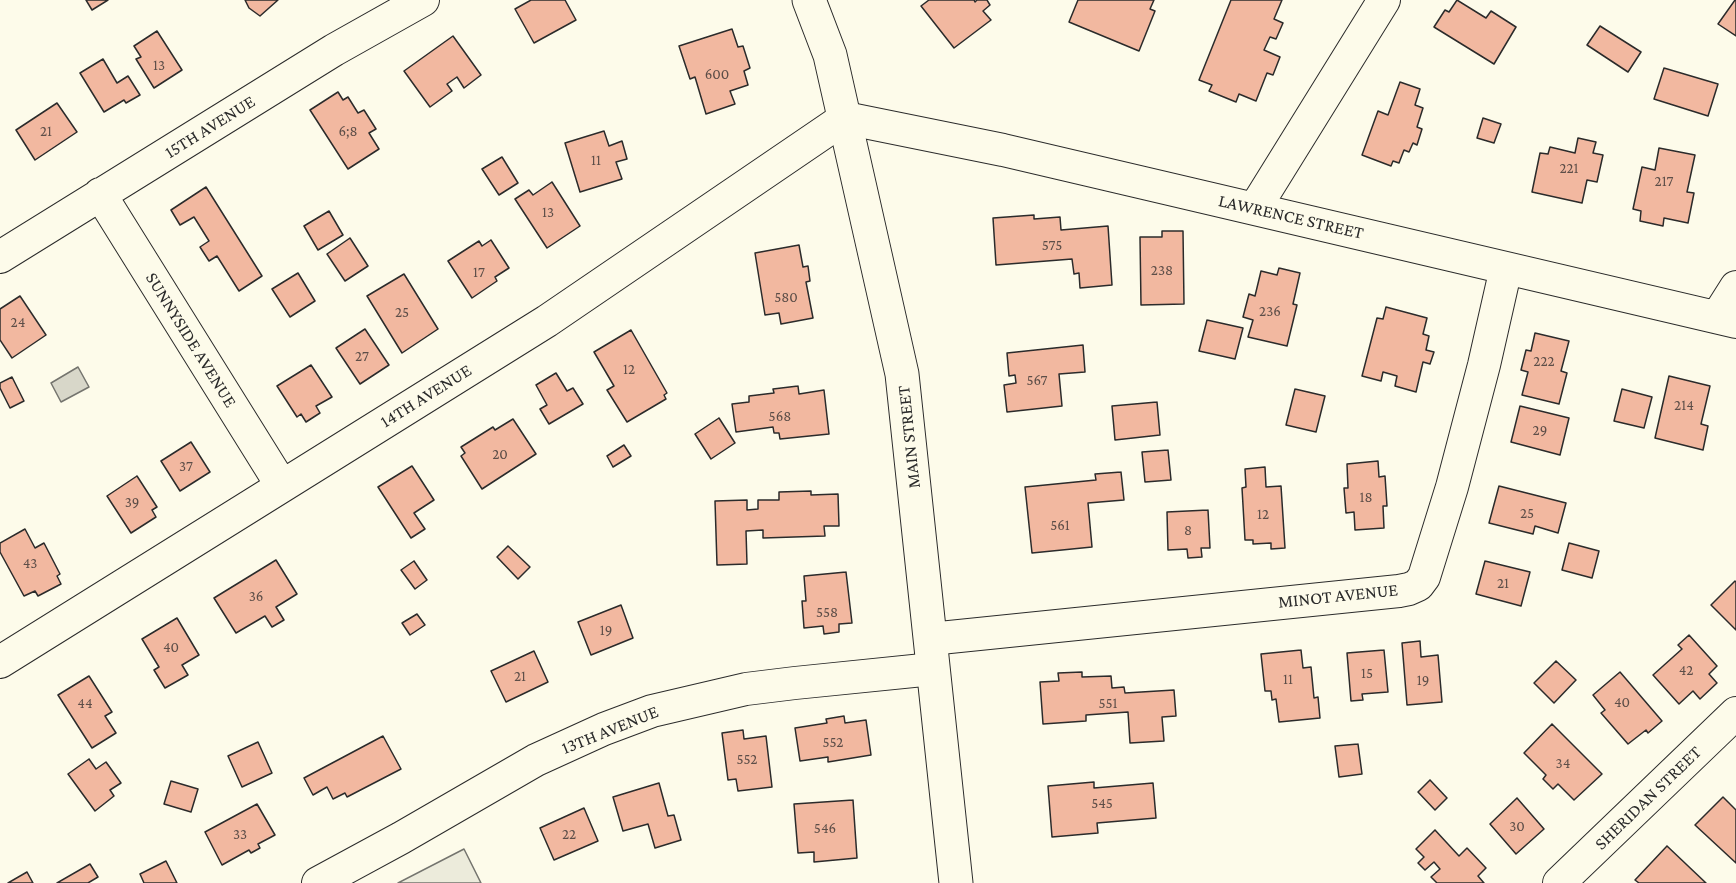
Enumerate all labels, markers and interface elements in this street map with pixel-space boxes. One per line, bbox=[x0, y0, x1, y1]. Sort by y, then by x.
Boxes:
house number: 13 bbox=[153, 56, 165, 74]
house number: 600 bbox=[705, 65, 729, 83]
street label: 15TH AVENUE bbox=[161, 91, 259, 163]
house number: 21 bbox=[40, 122, 52, 140]
house number: 6;8 bbox=[338, 122, 358, 140]
house number: 11 bbox=[591, 151, 601, 169]
house number: 221 bbox=[1559, 159, 1579, 177]
house number: 217 bbox=[1654, 172, 1674, 190]
street label: LAWRENCE STREET bbox=[1216, 190, 1366, 244]
house number: 13 bbox=[542, 203, 554, 221]
house number: 575 bbox=[1042, 236, 1062, 254]
house number: 238 bbox=[1151, 261, 1173, 279]
house number: 17 bbox=[473, 263, 485, 281]
street label: SUNNYSIDE AVENUE bbox=[141, 268, 241, 412]
house number: 580 bbox=[774, 288, 798, 306]
house number: 236 bbox=[1259, 302, 1281, 320]
house number: 25 bbox=[395, 303, 409, 321]
house number: 24 bbox=[11, 313, 25, 331]
house number: 27 bbox=[355, 347, 369, 365]
house number: 222 bbox=[1533, 352, 1555, 370]
street label: 14TH AVENUE bbox=[376, 359, 476, 433]
house number: 12 bbox=[623, 360, 635, 378]
house number: 567 bbox=[1026, 371, 1048, 389]
street label: MAIN STREET bbox=[893, 385, 925, 489]
house number: 214 bbox=[1674, 396, 1694, 414]
house number: 568 bbox=[769, 407, 791, 425]
house number: 29 bbox=[1533, 421, 1547, 439]
house number: 20 bbox=[492, 445, 508, 463]
house number: 37 bbox=[179, 457, 193, 475]
house number: 18 bbox=[1359, 488, 1373, 506]
house number: 39 bbox=[125, 493, 139, 511]
house number: 25 bbox=[1520, 504, 1534, 522]
house number: 12 bbox=[1257, 505, 1269, 523]
house number: 561 bbox=[1050, 516, 1070, 534]
house number: 8 bbox=[1184, 521, 1192, 539]
house number: 43 bbox=[23, 554, 37, 572]
house number: 21 bbox=[1497, 574, 1509, 592]
street label: MINOT AVENUE bbox=[1277, 579, 1399, 613]
house number: 36 bbox=[249, 587, 263, 605]
house number: 558 bbox=[816, 603, 838, 621]
house number: 19 bbox=[600, 621, 612, 639]
house number: 40 bbox=[163, 638, 179, 656]
house number: 42 bbox=[1679, 661, 1693, 679]
house number: 15 bbox=[1361, 664, 1373, 682]
house number: 21 bbox=[514, 667, 526, 685]
house number: 11 bbox=[1283, 670, 1293, 688]
house number: 19 bbox=[1417, 671, 1429, 689]
house number: 40 bbox=[1614, 693, 1630, 711]
house number: 44 bbox=[77, 694, 93, 712]
house number: 551 bbox=[1099, 694, 1117, 712]
street label: 13TH AVENUE bbox=[558, 701, 662, 759]
house number: 552 bbox=[823, 733, 843, 751]
street label: SHERIDAN STREET bbox=[1590, 742, 1706, 854]
house number: 552 bbox=[737, 750, 757, 768]
house number: 34 bbox=[1556, 754, 1570, 772]
house number: 545 bbox=[1091, 794, 1113, 812]
house number: 30 bbox=[1509, 817, 1525, 835]
house number: 546 bbox=[814, 819, 836, 837]
house number: 33 bbox=[233, 825, 247, 843]
house number: 22 bbox=[562, 825, 576, 843]

